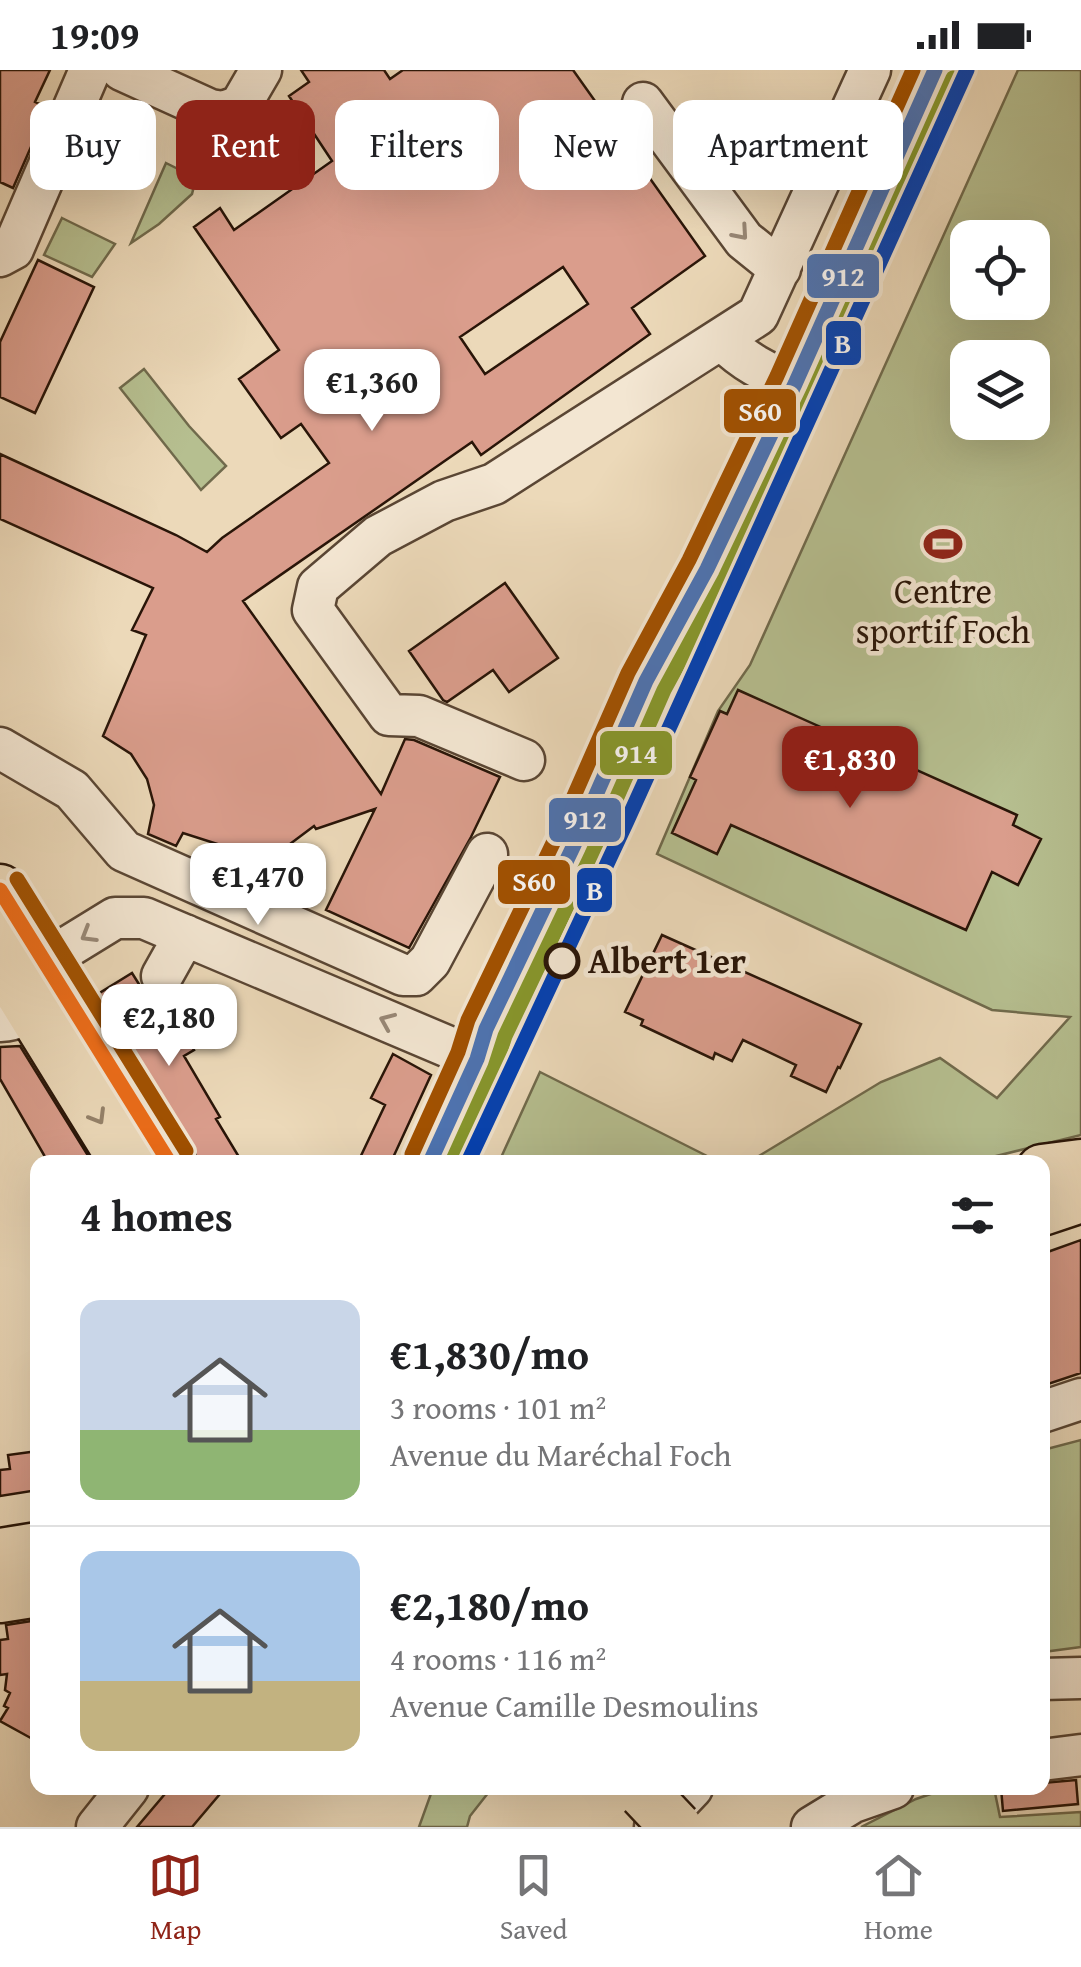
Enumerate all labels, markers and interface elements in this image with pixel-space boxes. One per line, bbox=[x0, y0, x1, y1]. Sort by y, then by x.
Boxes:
text: 19:09 bbox=[50, 7, 140, 63]
chip: Buy bbox=[30, 100, 156, 190]
chip: Rent bbox=[176, 100, 315, 190]
chip: Filters bbox=[335, 100, 499, 190]
chip: New bbox=[519, 100, 653, 190]
chip: Apartment bbox=[673, 100, 903, 190]
map controls bbox=[950, 220, 1050, 440]
button: locate bbox=[950, 220, 1050, 320]
one-way arrow bbox=[729, 222, 747, 240]
line badge: 912 bbox=[805, 252, 881, 300]
text: 912 bbox=[821, 255, 865, 296]
line badge: B bbox=[824, 319, 863, 367]
text: B bbox=[834, 322, 852, 363]
button: layers bbox=[950, 340, 1050, 440]
pin: €1,360 bbox=[291, 349, 453, 434]
text: €1,360 bbox=[326, 358, 418, 405]
line badge: S60 bbox=[722, 387, 798, 435]
text: S60 bbox=[738, 390, 782, 431]
sports icon: Centre sportif Foch bbox=[922, 523, 964, 565]
place label: Centre sportif Foch bbox=[856, 565, 1031, 656]
pin: €1,830 bbox=[769, 726, 931, 811]
line badge: 914 bbox=[598, 729, 674, 777]
text: 914 bbox=[614, 732, 658, 773]
text: €1,830 bbox=[804, 735, 896, 782]
line badge: 912 bbox=[547, 796, 623, 844]
text: 912 bbox=[563, 798, 607, 839]
pin: €1,470 bbox=[177, 843, 339, 928]
text: €1,470 bbox=[212, 852, 304, 899]
line badge: S60 bbox=[496, 858, 572, 906]
text: S60 bbox=[512, 860, 556, 901]
line badge: B bbox=[575, 866, 614, 914]
text: B bbox=[586, 869, 604, 910]
one-way arrow bbox=[81, 923, 99, 942]
place label: Albert 1er bbox=[588, 935, 746, 986]
marker: Albert 1er bbox=[545, 944, 579, 978]
pin: €2,180 bbox=[88, 984, 250, 1069]
text: €2,180 bbox=[123, 993, 215, 1040]
one-way arrow bbox=[379, 1013, 397, 1033]
one-way arrow bbox=[86, 1106, 105, 1124]
text: 4 homes bbox=[80, 1185, 233, 1246]
icon: filters bbox=[945, 1188, 1000, 1243]
text: €1,830/mo bbox=[390, 1323, 589, 1384]
icon: home bbox=[160, 1340, 280, 1460]
text: 3 rooms · 101 m² bbox=[390, 1384, 606, 1431]
text: Avenue du Maréchal Foch bbox=[390, 1431, 732, 1478]
text: €2,180/mo bbox=[390, 1574, 589, 1635]
icon: home bbox=[160, 1591, 280, 1711]
text: 4 rooms · 116 m² bbox=[390, 1635, 606, 1682]
text: Avenue Camille Desmoulins bbox=[390, 1682, 759, 1729]
tab: Map bbox=[148, 1848, 203, 1949]
tab: Saved bbox=[500, 1848, 567, 1949]
tab: Home bbox=[864, 1848, 933, 1949]

